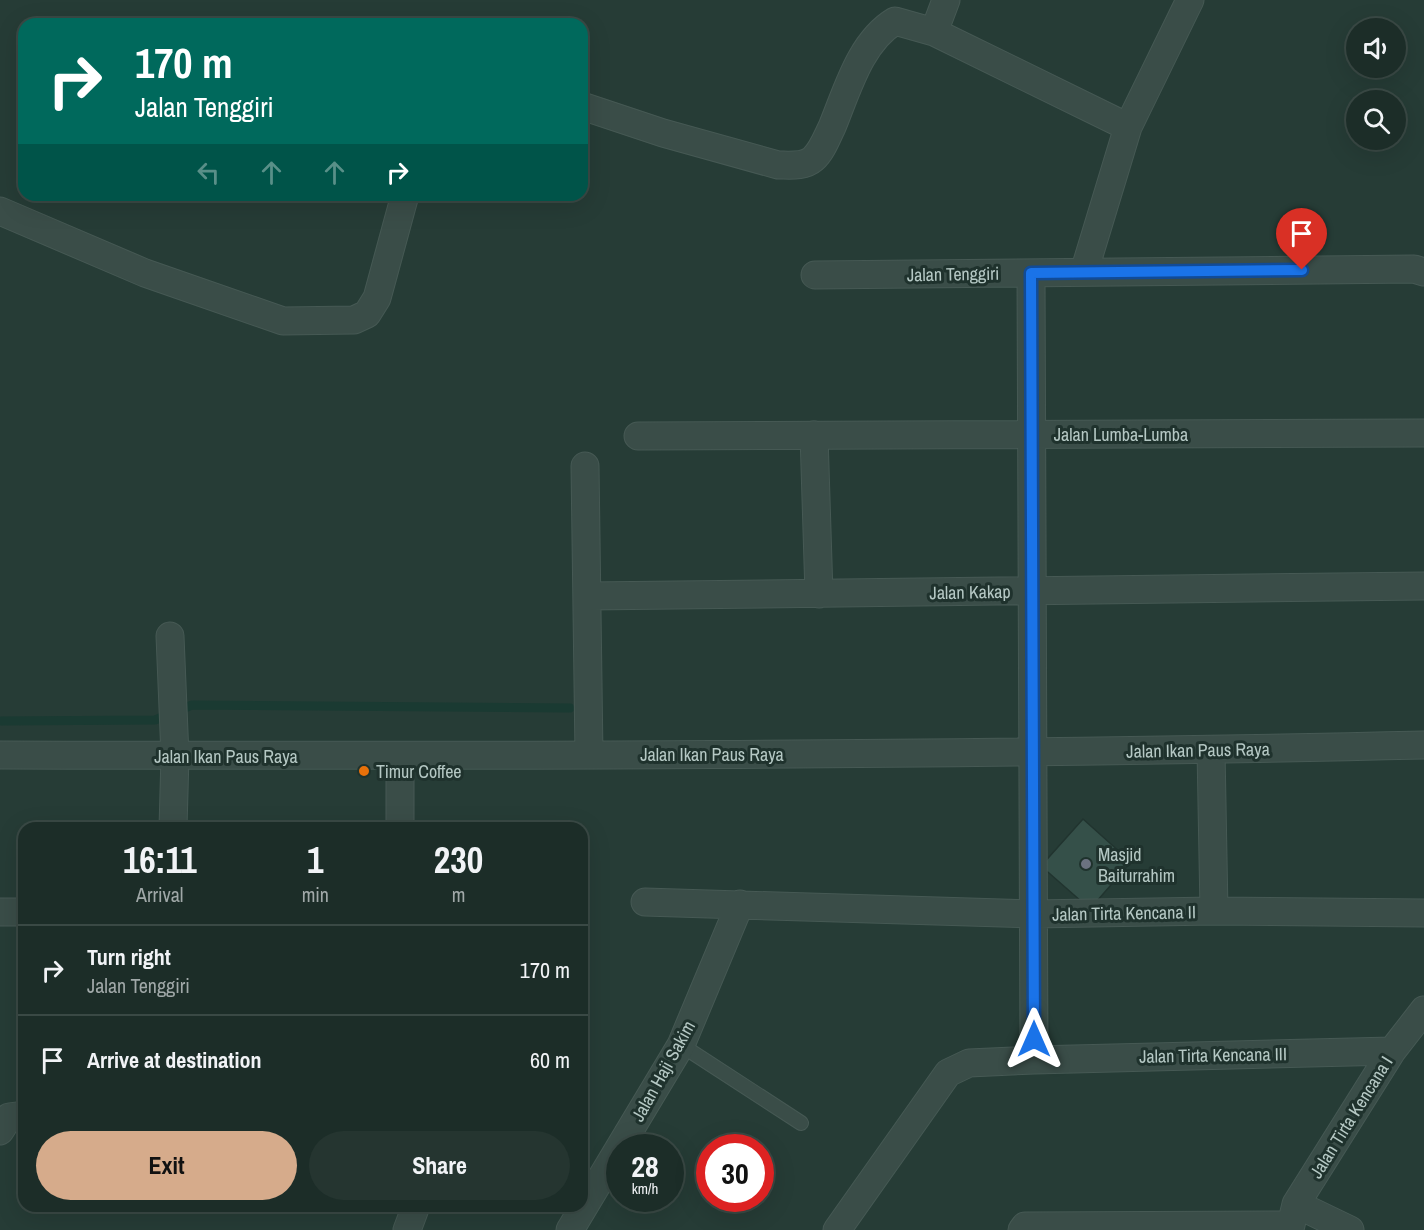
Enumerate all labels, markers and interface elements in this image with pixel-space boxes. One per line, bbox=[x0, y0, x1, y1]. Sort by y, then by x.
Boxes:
map controls bbox=[1346, 18, 1406, 150]
button: sound bbox=[1346, 18, 1406, 78]
text: 170 m bbox=[135, 35, 233, 91]
icon: right bbox=[36, 42, 114, 120]
text: Jalan Tenggiri bbox=[135, 89, 274, 125]
button: search bbox=[1346, 90, 1406, 150]
icon: left bbox=[192, 156, 225, 189]
icon: ahead bbox=[255, 156, 288, 189]
icon: ahead bbox=[318, 156, 351, 189]
icon: right bbox=[381, 156, 414, 189]
pin bbox=[1276, 208, 1327, 270]
icon: arrive bbox=[1285, 217, 1318, 250]
street label: Jalan Tenggiri bbox=[907, 261, 999, 287]
street label: Jalan Lumba-Lumba bbox=[1054, 422, 1188, 447]
street label: Jalan Kakap bbox=[929, 579, 1011, 605]
street label: Jalan Ikan Paus Raya bbox=[1126, 736, 1270, 764]
street label: Jalan Ikan Paus Raya bbox=[640, 742, 784, 767]
street label: Jalan Ikan Paus Raya bbox=[154, 744, 298, 769]
place label: Timur Coffee bbox=[376, 759, 462, 784]
marker: Timur Coffee bbox=[357, 764, 371, 778]
text: 16:11 bbox=[123, 836, 197, 884]
text: 1 bbox=[307, 836, 324, 884]
text: 230 bbox=[434, 836, 483, 884]
place label: Masjid Baiturrahim bbox=[1098, 842, 1175, 888]
marker: Masjid Baiturrahim bbox=[1079, 857, 1093, 871]
text: Arrival bbox=[136, 881, 184, 908]
text: min bbox=[302, 881, 329, 908]
text: m bbox=[452, 881, 465, 908]
street label: Jalan Tirta Kencana II bbox=[1052, 899, 1196, 927]
text: Turn right bbox=[87, 942, 171, 972]
icon: right bbox=[36, 954, 69, 987]
text: 170 m bbox=[520, 955, 570, 985]
text: Jalan Tenggiri bbox=[87, 972, 190, 999]
position arrow bbox=[1002, 1007, 1066, 1071]
street label: Jalan Haji Sakim bbox=[625, 1016, 701, 1126]
street label: Jalan Tirta Kencana III bbox=[1139, 1041, 1287, 1069]
icon: arrive bbox=[36, 1044, 69, 1077]
text: Arrive at destination bbox=[87, 1045, 261, 1075]
text: 60 m bbox=[530, 1045, 570, 1075]
street label: Jalan Tirta Kencana I bbox=[1303, 1051, 1399, 1183]
button: Exit bbox=[36, 1131, 297, 1200]
button: Share bbox=[309, 1131, 570, 1200]
speed limit sign: 30 bbox=[696, 1134, 774, 1212]
text: 28 bbox=[631, 1146, 659, 1186]
text: km/h bbox=[632, 1178, 658, 1199]

